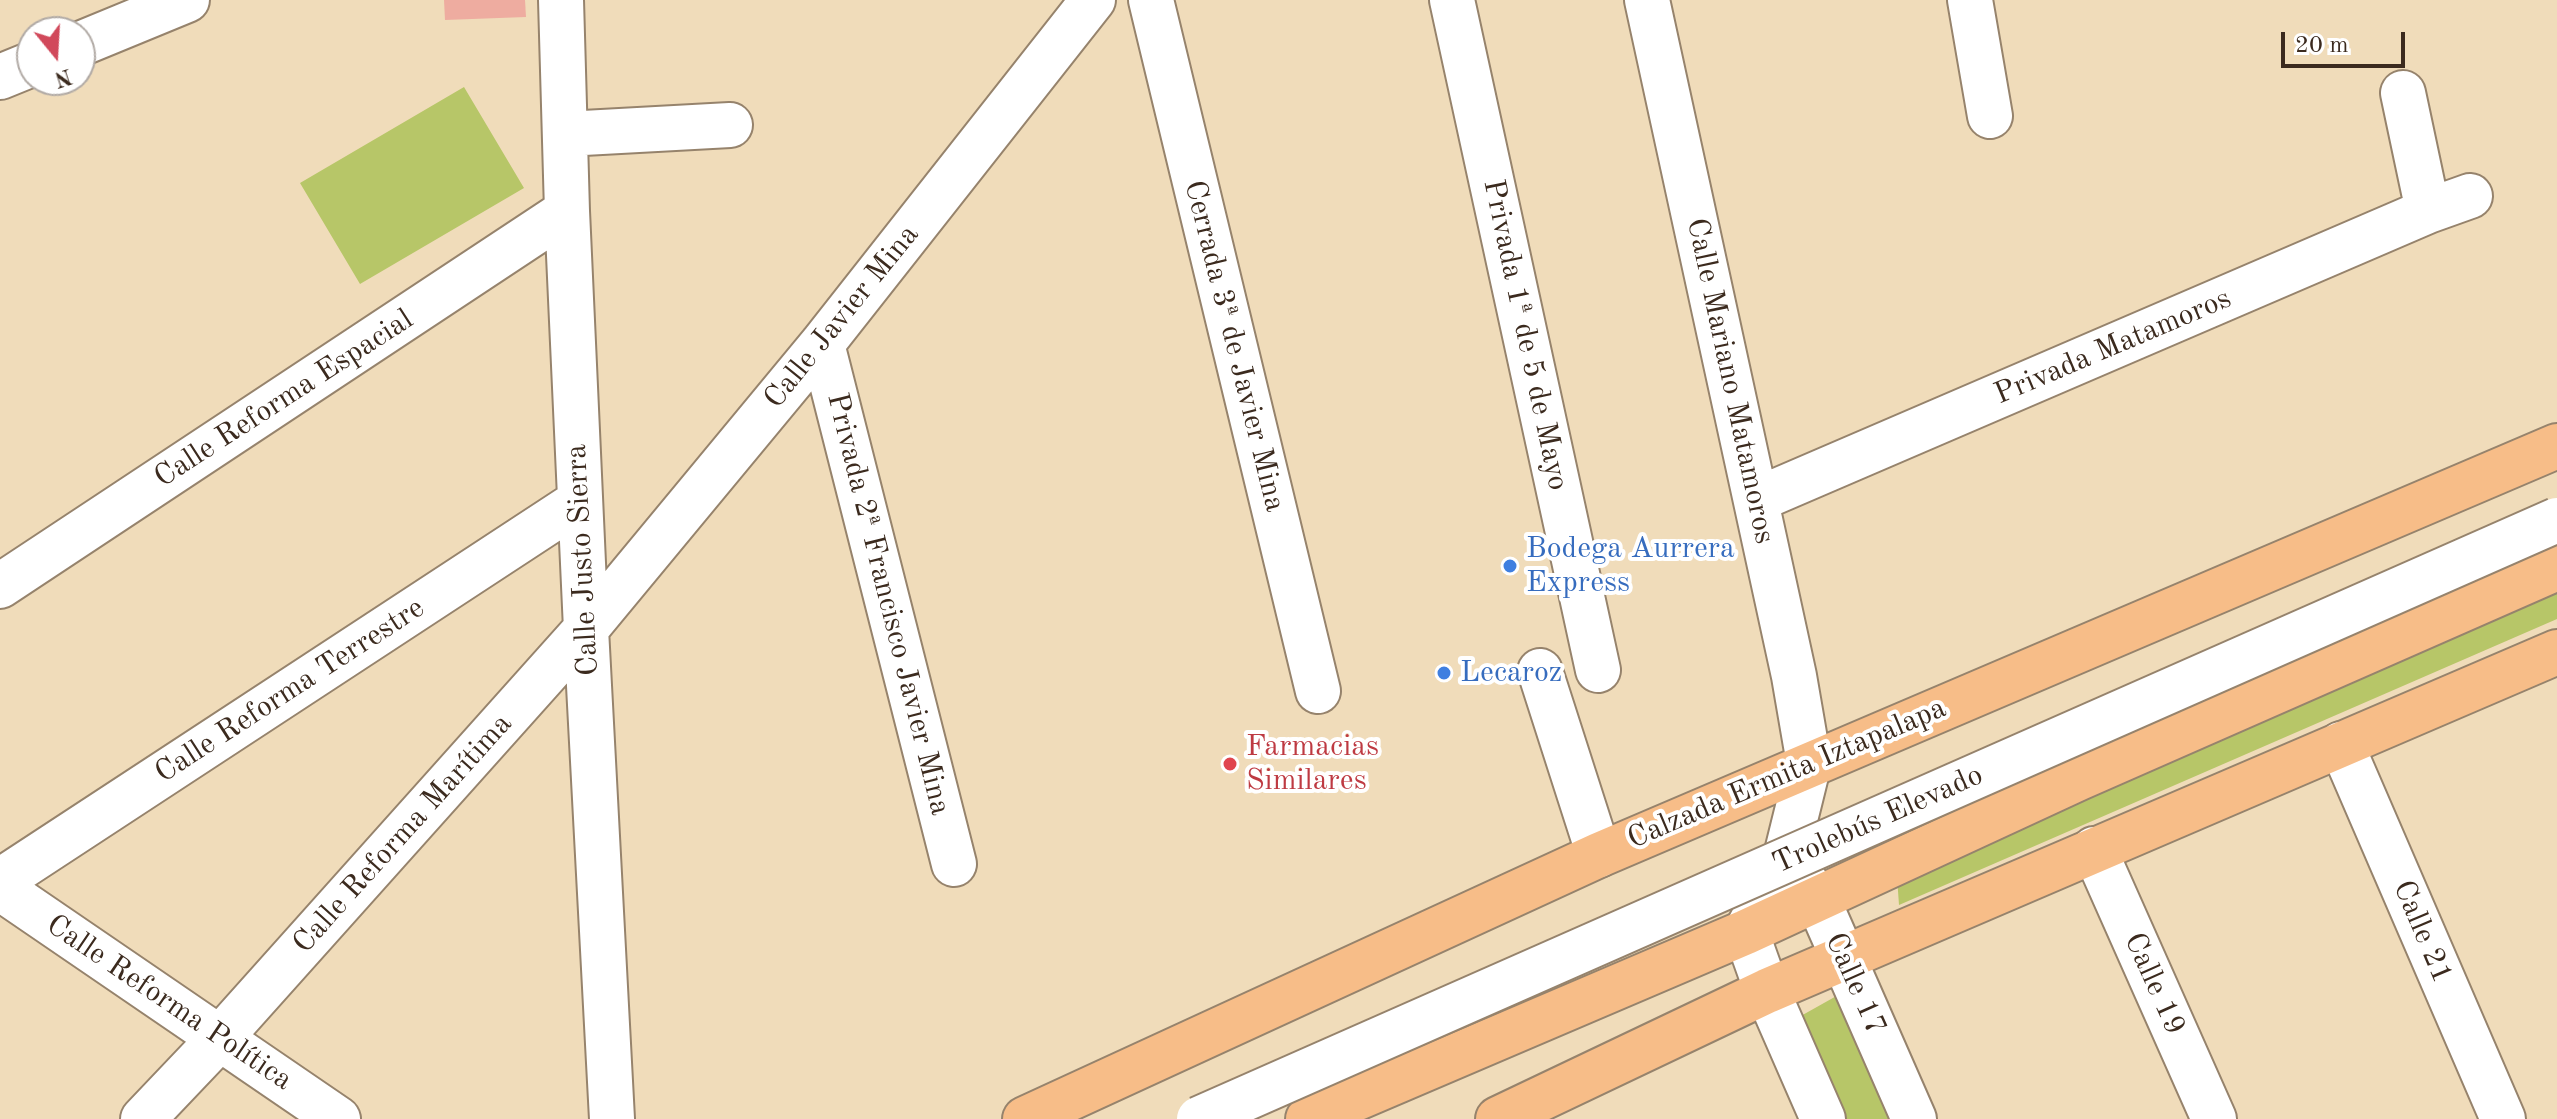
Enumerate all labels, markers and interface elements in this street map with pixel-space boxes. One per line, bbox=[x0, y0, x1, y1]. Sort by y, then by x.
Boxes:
north arrow bbox=[16, 16, 96, 96]
scale bar bbox=[2285, 16, 2409, 66]
text: 20 m bbox=[2295, 34, 2349, 58]
text: N bbox=[51, 64, 74, 90]
street label: Privada 1ª de 5 de Mayo bbox=[1474, 176, 1576, 494]
street label: Cerrada 3ª de Javier Mina bbox=[1175, 177, 1293, 515]
street label: Calle Mariano Matamoros bbox=[1678, 215, 1782, 547]
street label: Calle Javier Mina bbox=[757, 218, 927, 416]
street label: Privada Matamoros bbox=[1989, 281, 2237, 413]
street label: Calle Reforma Espacial bbox=[148, 302, 420, 496]
street label: Privada 2ª Francisco Javier Mina bbox=[818, 389, 958, 819]
street label: Calle Justo Sierra bbox=[559, 443, 607, 677]
place label: Bodega Aurrera Express bbox=[1526, 531, 1735, 602]
marker: Bodega Aurrera Express bbox=[1501, 557, 1519, 575]
street label: Calle Reforma Terrestre bbox=[149, 590, 431, 792]
place label: Lecaroz bbox=[1460, 655, 1562, 691]
marker: Lecaroz bbox=[1435, 664, 1453, 682]
street label: Calzada Ermita Iztapalapa bbox=[1622, 691, 1952, 857]
street label: Calle Reforma Marítima bbox=[286, 707, 520, 961]
place label: Farmacias Similares bbox=[1246, 729, 1379, 800]
marker: Farmacias Similares bbox=[1221, 755, 1239, 773]
street label: Trolebús Elevado bbox=[1767, 758, 1989, 882]
street label: Calle 21 bbox=[2384, 875, 2460, 989]
street label: Calle Reforma Política bbox=[39, 907, 299, 1099]
street label: Calle 17 bbox=[1817, 927, 1893, 1041]
street label: Calle 19 bbox=[2116, 927, 2192, 1041]

